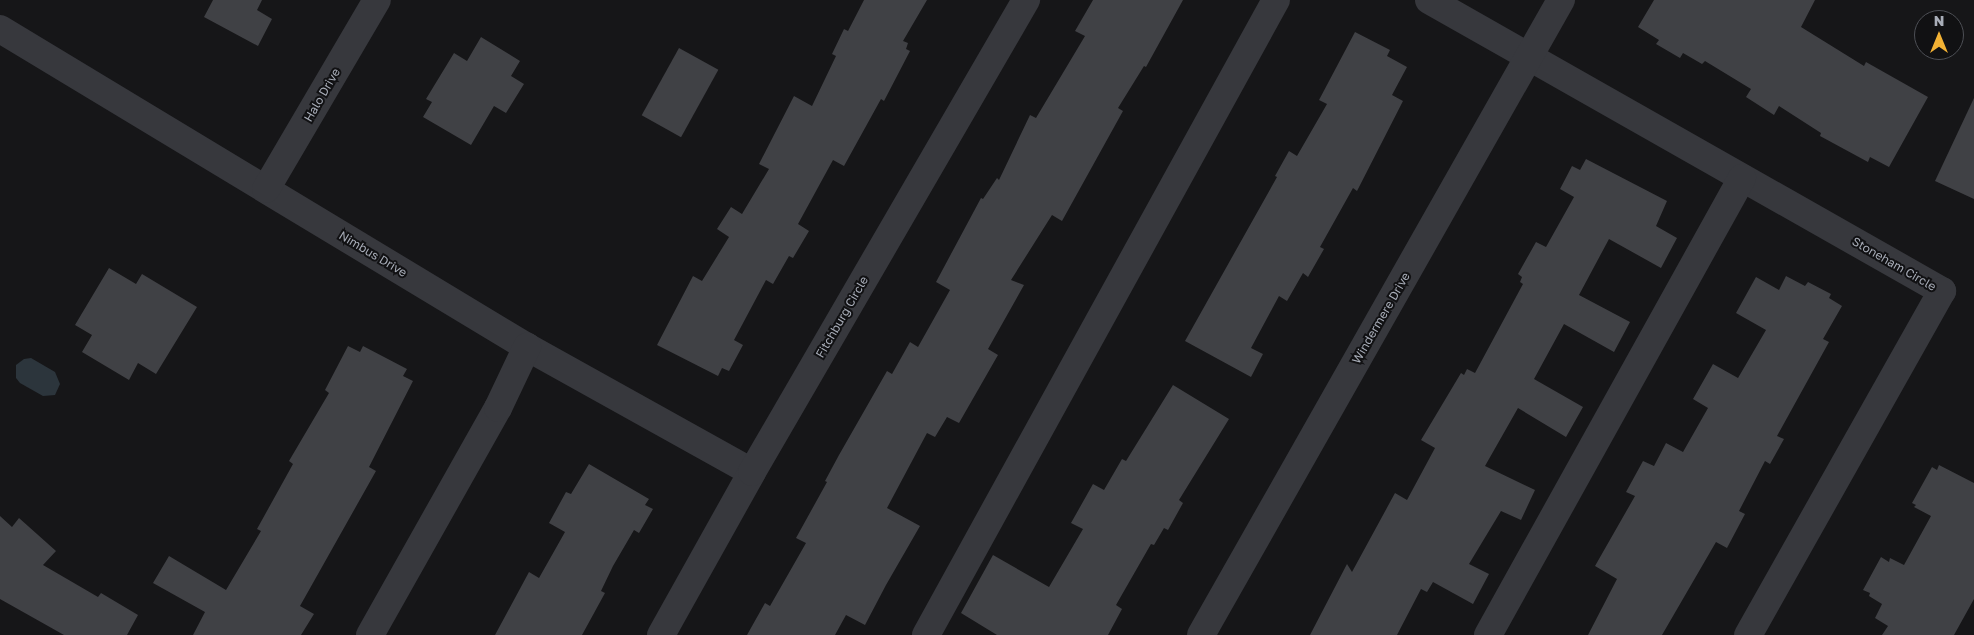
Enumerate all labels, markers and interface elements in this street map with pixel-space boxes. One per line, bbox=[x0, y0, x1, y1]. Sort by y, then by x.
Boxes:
north arrow bbox=[1914, 10, 1964, 60]
text: N bbox=[1934, 12, 1944, 29]
street label: Halo Drive bbox=[301, 66, 343, 124]
street label: Nimbus Drive bbox=[336, 228, 410, 280]
street label: Stoneham Circle bbox=[1849, 234, 1939, 294]
street label: Windermere Drive bbox=[1349, 270, 1413, 366]
street label: Fitchburg Circle bbox=[813, 274, 871, 360]

